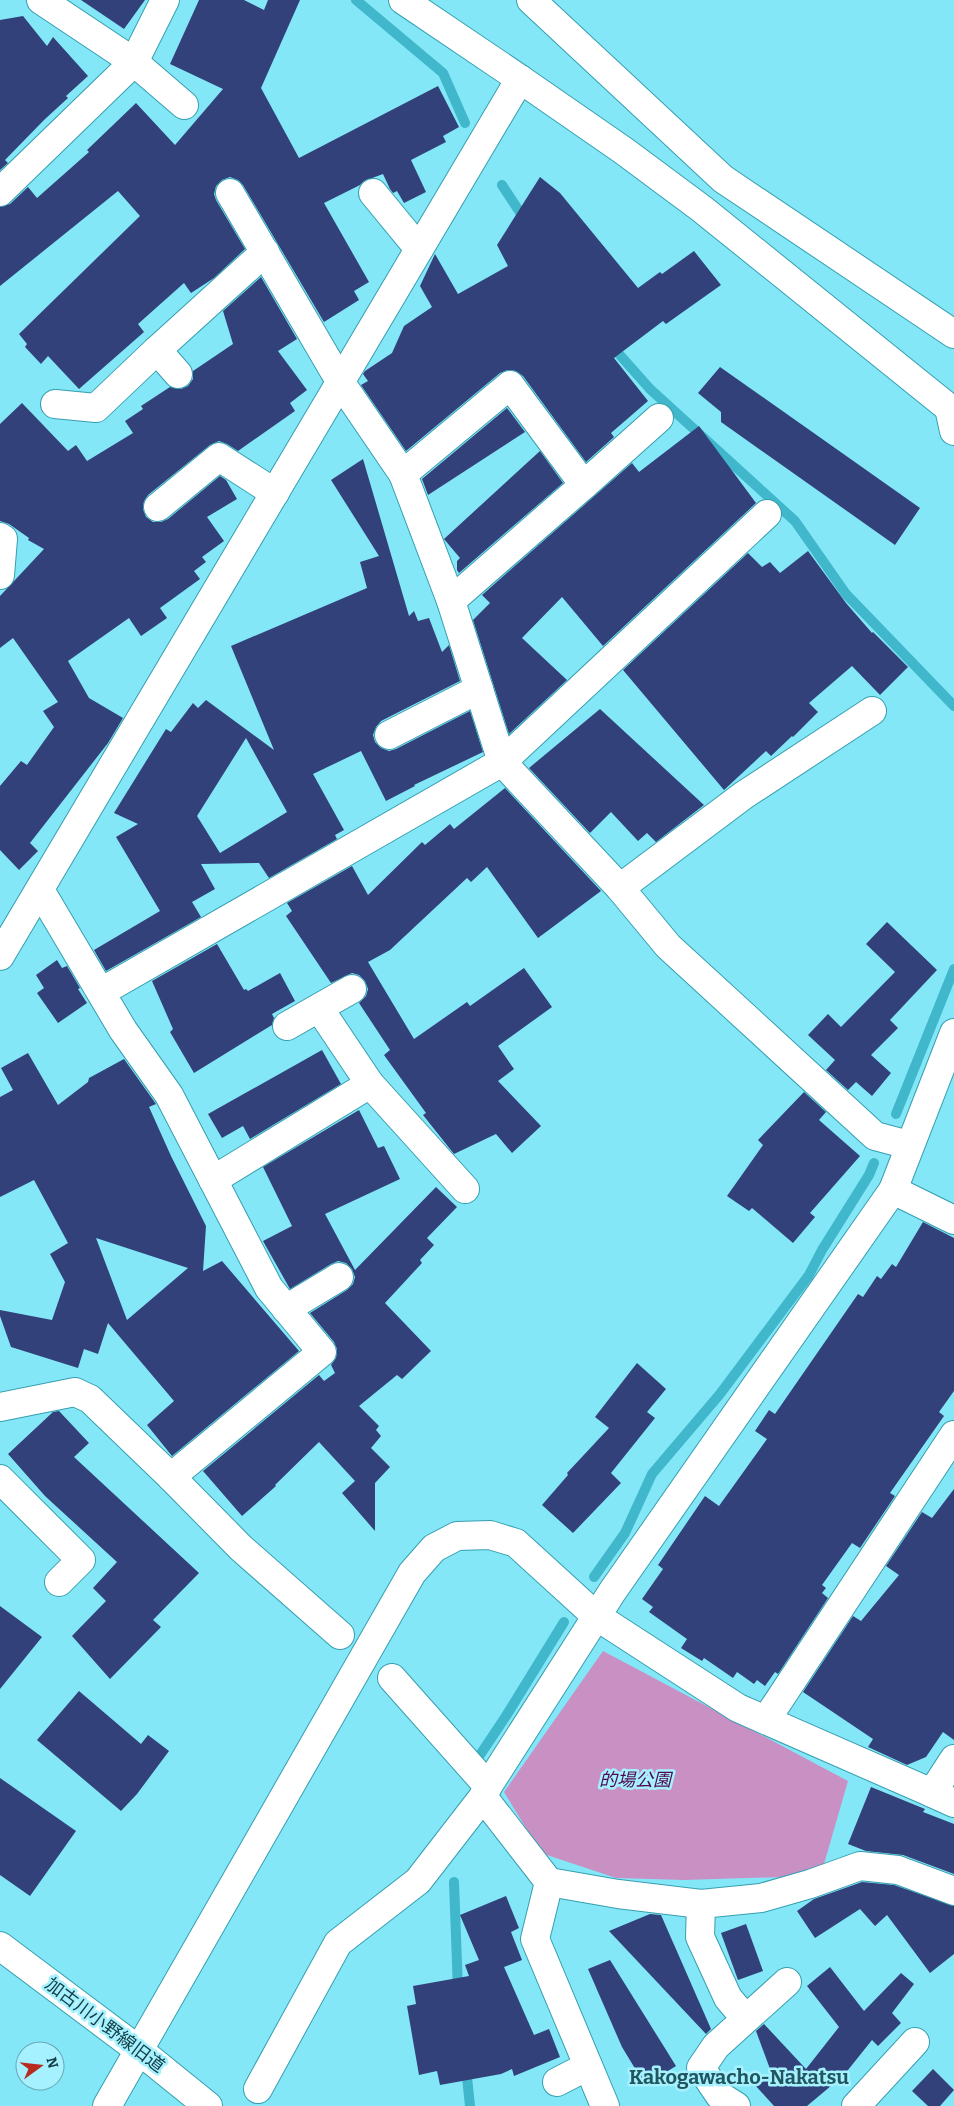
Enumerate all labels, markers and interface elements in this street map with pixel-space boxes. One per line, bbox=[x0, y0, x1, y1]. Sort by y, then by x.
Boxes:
park label: 的場公園 bbox=[599, 1769, 674, 1791]
street label: 加古川小野線旧道 bbox=[41, 1973, 169, 2077]
north arrow bbox=[15, 2041, 65, 2091]
text: N bbox=[42, 2055, 62, 2070]
district label: Kakogawacho-Nakatsu bbox=[629, 2065, 849, 2089]

